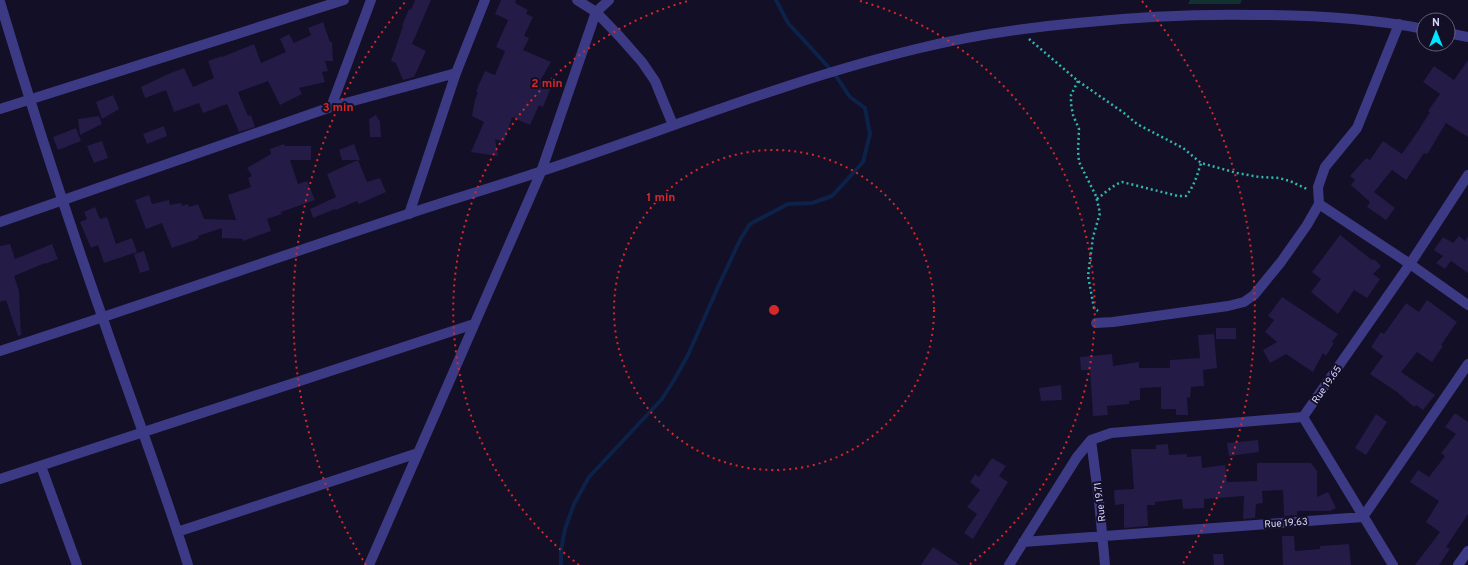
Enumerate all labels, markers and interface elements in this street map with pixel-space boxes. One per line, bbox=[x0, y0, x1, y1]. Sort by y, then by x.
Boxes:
north arrow bbox=[1416, 12, 1456, 52]
text: N bbox=[1432, 16, 1440, 30]
text: 2 min bbox=[531, 76, 563, 92]
text: 3 min bbox=[322, 100, 354, 116]
text: 1 min bbox=[647, 190, 675, 206]
centre of rings bbox=[767, 303, 781, 317]
street label: Rue 19.65 bbox=[1309, 363, 1345, 407]
street label: Rue 19.71 bbox=[1092, 481, 1109, 522]
street label: Rue 19.63 bbox=[1264, 515, 1308, 532]

